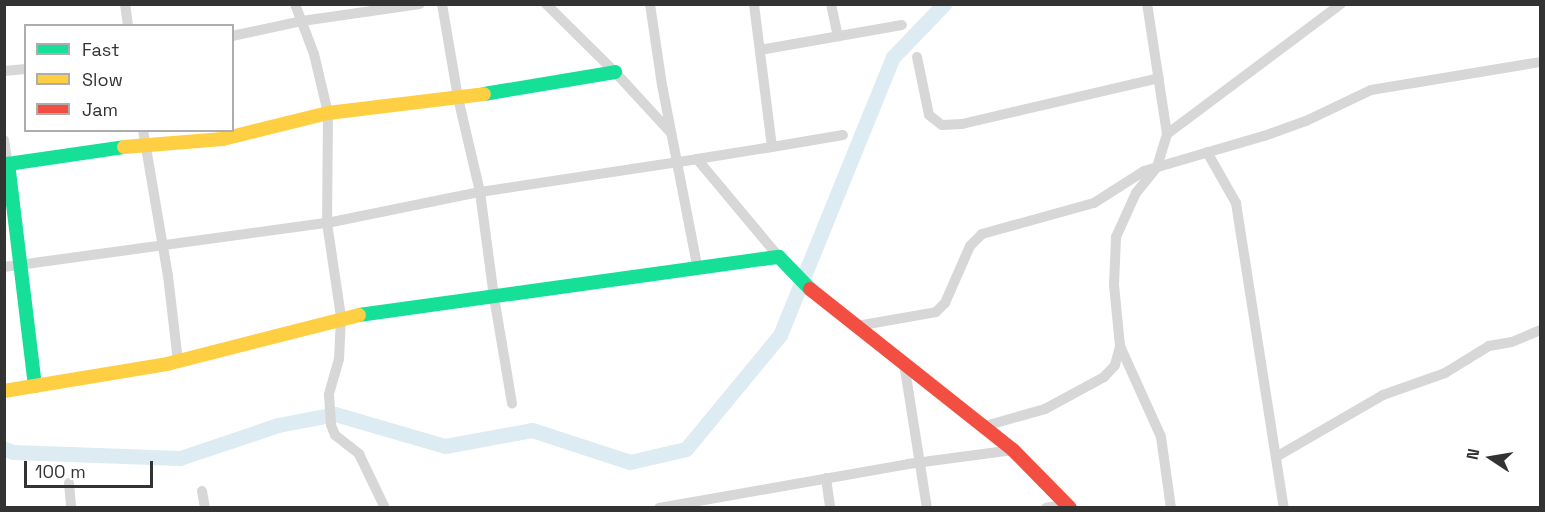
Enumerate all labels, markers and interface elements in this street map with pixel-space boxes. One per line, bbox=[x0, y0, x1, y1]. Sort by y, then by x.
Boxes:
legend bbox=[24, 24, 234, 132]
text: Fast bbox=[82, 38, 119, 61]
text: Slow bbox=[82, 68, 123, 91]
text: Jam bbox=[82, 98, 118, 121]
north arrow bbox=[1461, 428, 1521, 488]
text: N bbox=[1462, 447, 1484, 462]
scale bar bbox=[27, 449, 156, 487]
text: 100 m bbox=[35, 460, 86, 483]

